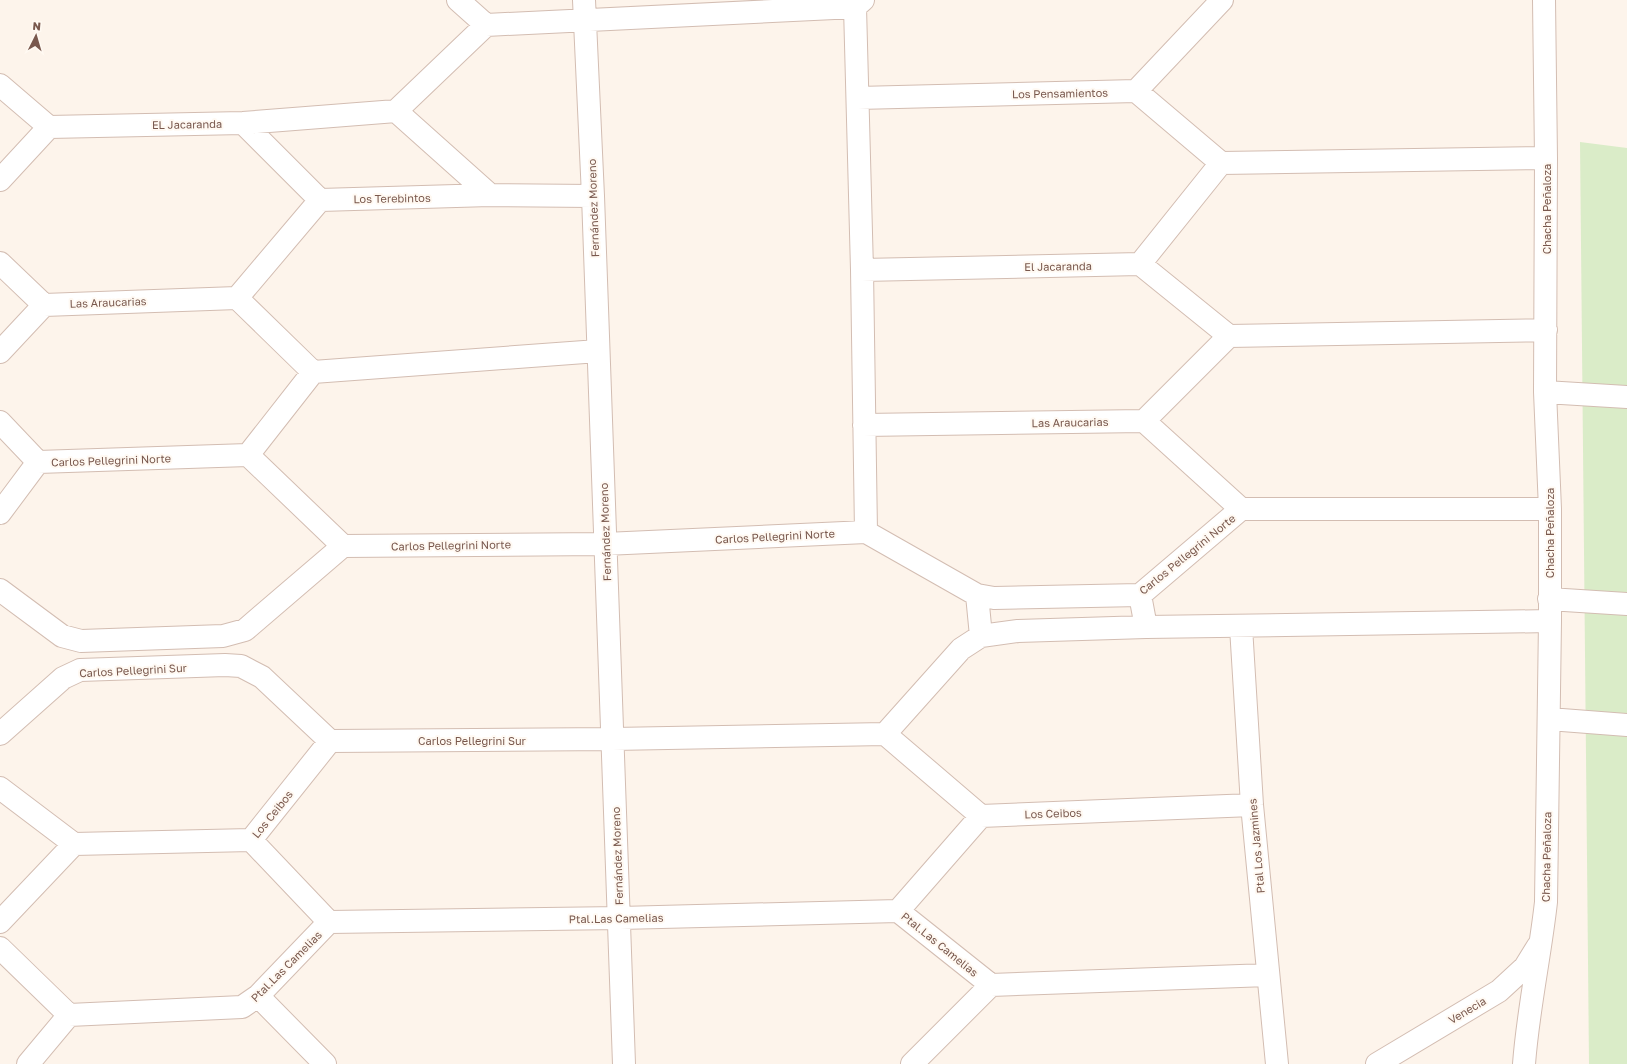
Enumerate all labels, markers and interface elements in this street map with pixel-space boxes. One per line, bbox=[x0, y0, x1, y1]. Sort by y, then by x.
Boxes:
north arrow bbox=[16, 16, 56, 56]
text: N bbox=[32, 19, 42, 32]
street label: Los Pensamientos bbox=[1012, 86, 1108, 100]
street label: EL Jacaranda bbox=[152, 117, 222, 131]
street label: Fernández Moreno bbox=[585, 158, 601, 257]
street label: Chacha Peñaloza bbox=[1540, 164, 1553, 254]
street label: Los Terebintos bbox=[353, 191, 431, 205]
street label: El Jacaranda bbox=[1024, 259, 1092, 273]
street label: Las Araucarias bbox=[69, 294, 147, 310]
street label: Las Araucarias bbox=[1031, 415, 1109, 429]
street label: Carlos Pellegrini Norte bbox=[51, 451, 171, 469]
street label: Fernández Moreno bbox=[597, 482, 613, 581]
street label: Chacha Peñaloza bbox=[1543, 488, 1556, 578]
street label: Carlos Pellegrini Norte bbox=[1136, 511, 1238, 597]
street label: Carlos Pellegrini Norte bbox=[715, 526, 835, 546]
street label: Carlos Pellegrini Norte bbox=[391, 537, 511, 553]
street label: Carlos Pellegrini Sur bbox=[79, 661, 188, 679]
street label: Carlos Pellegrini Sur bbox=[418, 734, 527, 747]
street label: Los Ceibos bbox=[249, 787, 295, 840]
street label: Ptal Los Jazmines bbox=[1245, 798, 1267, 894]
street label: Los Ceibos bbox=[1024, 805, 1082, 820]
street label: Fernández Moreno bbox=[609, 806, 625, 905]
street label: Chacha Peñaloza bbox=[1539, 812, 1553, 902]
street label: Ptal.Las Camelias bbox=[899, 909, 981, 979]
street label: Ptal.Las Camelias bbox=[568, 911, 664, 925]
street label: Ptal.Las Camelias bbox=[248, 928, 324, 1004]
street label: Venecia bbox=[1446, 994, 1488, 1026]

